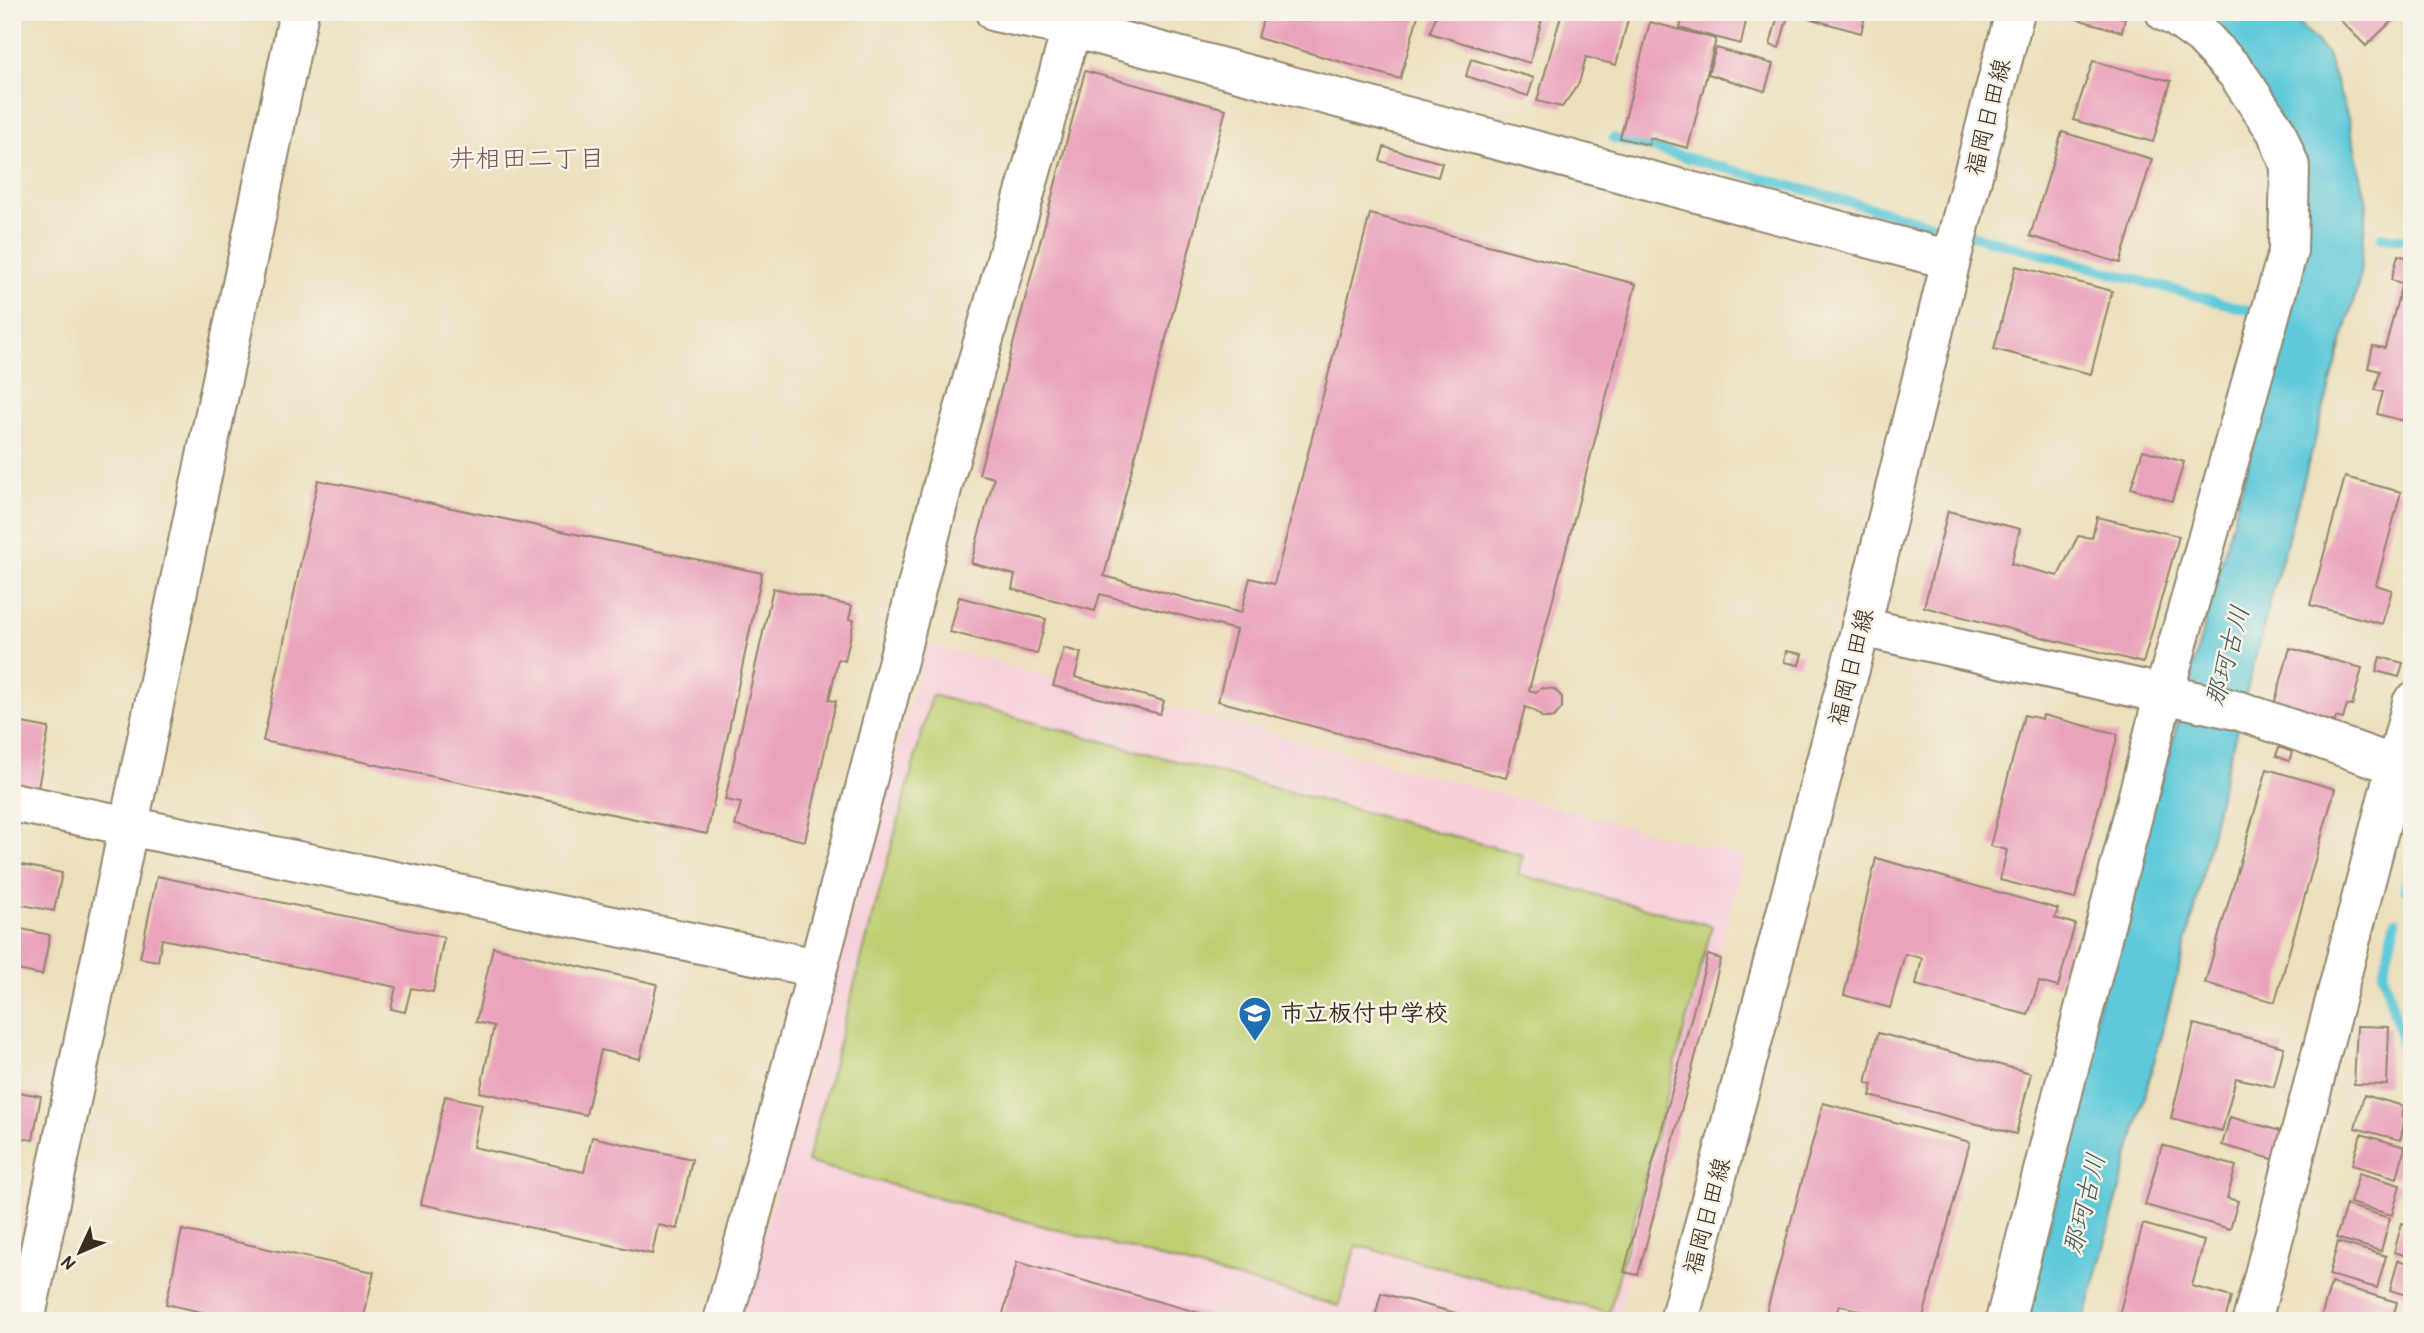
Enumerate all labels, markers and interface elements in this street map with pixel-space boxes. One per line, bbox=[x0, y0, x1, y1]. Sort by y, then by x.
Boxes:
street label: 福岡日田線 bbox=[1957, 55, 2017, 179]
district label: 井相田二丁目 bbox=[449, 140, 605, 175]
water label: 那珂古川 bbox=[2196, 601, 2257, 711]
street label: 福岡日田線 bbox=[1820, 605, 1880, 729]
school or university icon: 市立板付中学校 bbox=[1236, 994, 1274, 1043]
place label: 市立板付中学校 bbox=[1280, 996, 1448, 1028]
water label: 那珂古川 bbox=[2054, 1149, 2113, 1259]
street label: 福岡日田線 bbox=[1675, 1154, 1737, 1278]
north arrow bbox=[46, 1218, 116, 1288]
text: N bbox=[55, 1251, 81, 1276]

